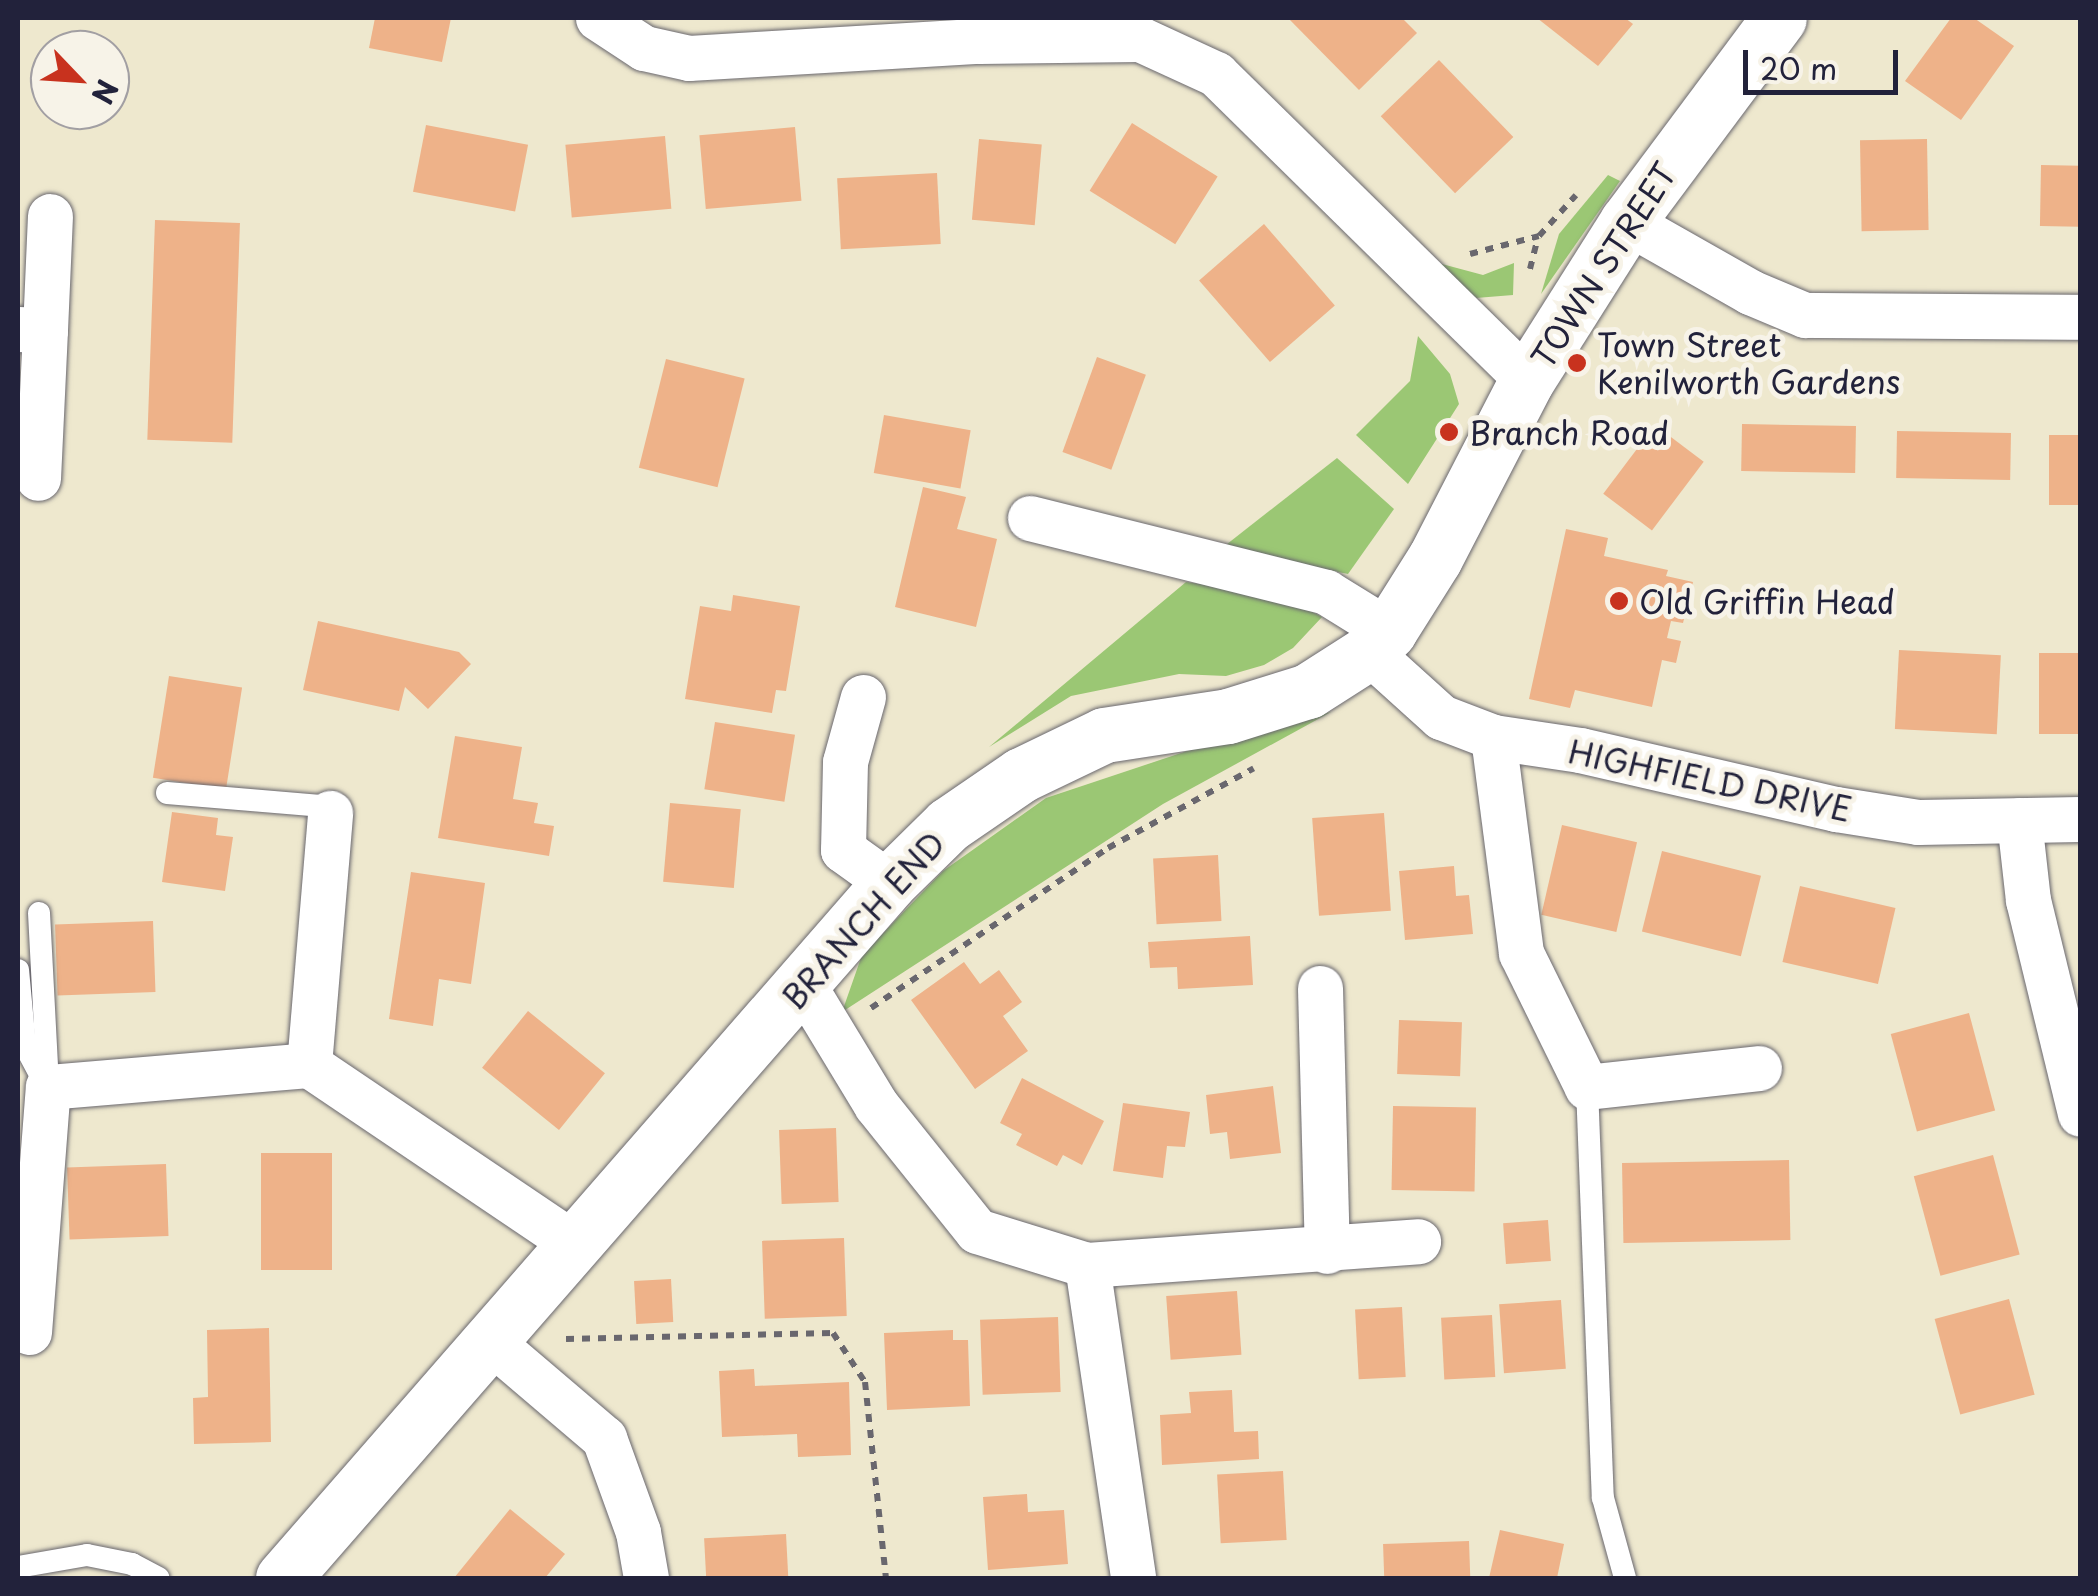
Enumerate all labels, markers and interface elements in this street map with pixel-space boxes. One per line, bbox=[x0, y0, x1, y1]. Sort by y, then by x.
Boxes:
north arrow bbox=[30, 30, 130, 130]
scale bar bbox=[1748, 30, 1903, 92]
text: 20 m bbox=[1760, 45, 1837, 90]
text: N bbox=[82, 73, 130, 111]
street label: TOWN STREET bbox=[1521, 154, 1685, 376]
place label: Town Street Kenilworth Gardens bbox=[1597, 326, 1899, 401]
marker: Town Street Kenilworth Gardens bbox=[1566, 352, 1588, 374]
place label: Branch Road bbox=[1469, 413, 1666, 451]
marker: Branch Road bbox=[1438, 421, 1460, 443]
place label: Old Griffin Head bbox=[1639, 582, 1896, 620]
marker: Old Griffin Head bbox=[1608, 590, 1630, 612]
street label: HIGHFIELD DRIVE bbox=[1566, 731, 1854, 829]
street label: BRANCH END bbox=[774, 824, 952, 1016]

